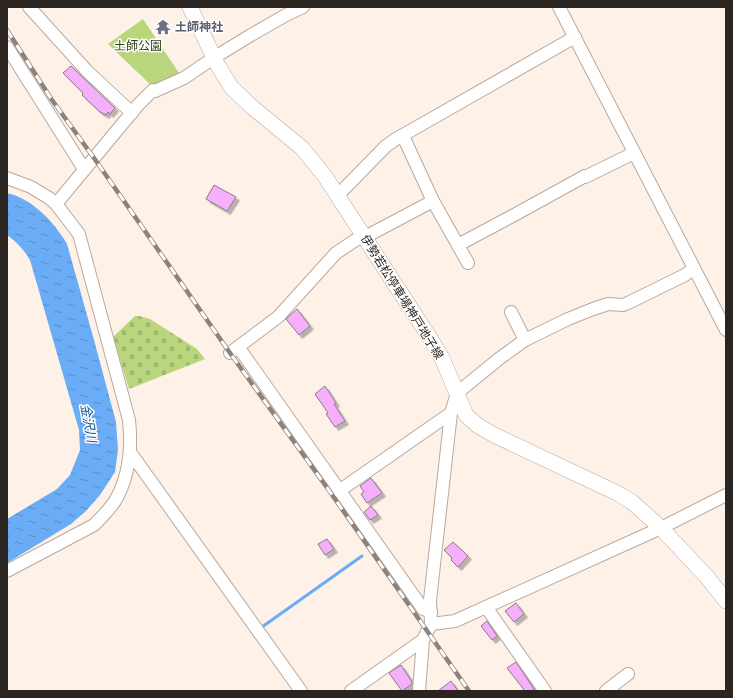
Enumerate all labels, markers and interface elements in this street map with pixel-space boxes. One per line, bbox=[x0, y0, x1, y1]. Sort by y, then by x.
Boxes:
temple icon: 土師神社 bbox=[154, 18, 172, 36]
place label: 土師神社 bbox=[175, 19, 223, 33]
park label: 土師公園 bbox=[114, 38, 162, 52]
street label: 伊勢若松停車場神戸地子線 bbox=[359, 232, 447, 361]
water label: 金沢川 bbox=[78, 402, 101, 446]

